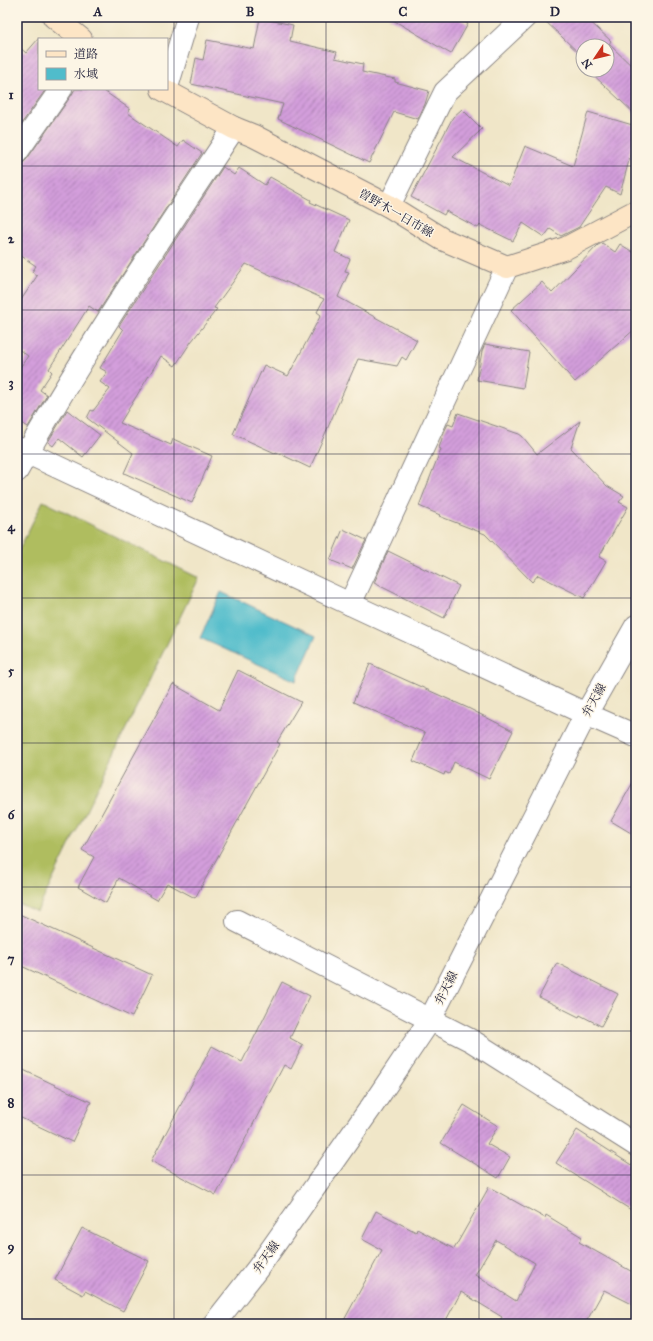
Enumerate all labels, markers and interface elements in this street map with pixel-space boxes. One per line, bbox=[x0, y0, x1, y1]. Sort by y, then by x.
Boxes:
text: A bbox=[93, 4, 103, 20]
text: B bbox=[246, 4, 255, 20]
text: C bbox=[399, 4, 408, 20]
text: D bbox=[550, 4, 560, 20]
legend bbox=[38, 38, 168, 90]
north arrow bbox=[575, 38, 615, 78]
text: 道路 bbox=[74, 47, 98, 61]
text: N bbox=[579, 55, 595, 71]
text: 水域 bbox=[74, 67, 98, 81]
text: 1 bbox=[8, 87, 14, 103]
street label: 曽野木一日市線 bbox=[356, 186, 436, 240]
text: 2 bbox=[8, 231, 15, 247]
text: 3 bbox=[8, 375, 14, 391]
text: 4 bbox=[7, 519, 15, 535]
text: 5 bbox=[8, 663, 15, 679]
street label: 弁天線 bbox=[579, 681, 609, 719]
text: 6 bbox=[8, 807, 16, 823]
text: 7 bbox=[8, 951, 15, 967]
street label: 弁天線 bbox=[432, 969, 460, 1007]
text: 8 bbox=[8, 1095, 15, 1111]
street label: 弁天線 bbox=[250, 1238, 282, 1276]
text: 9 bbox=[8, 1239, 15, 1255]

